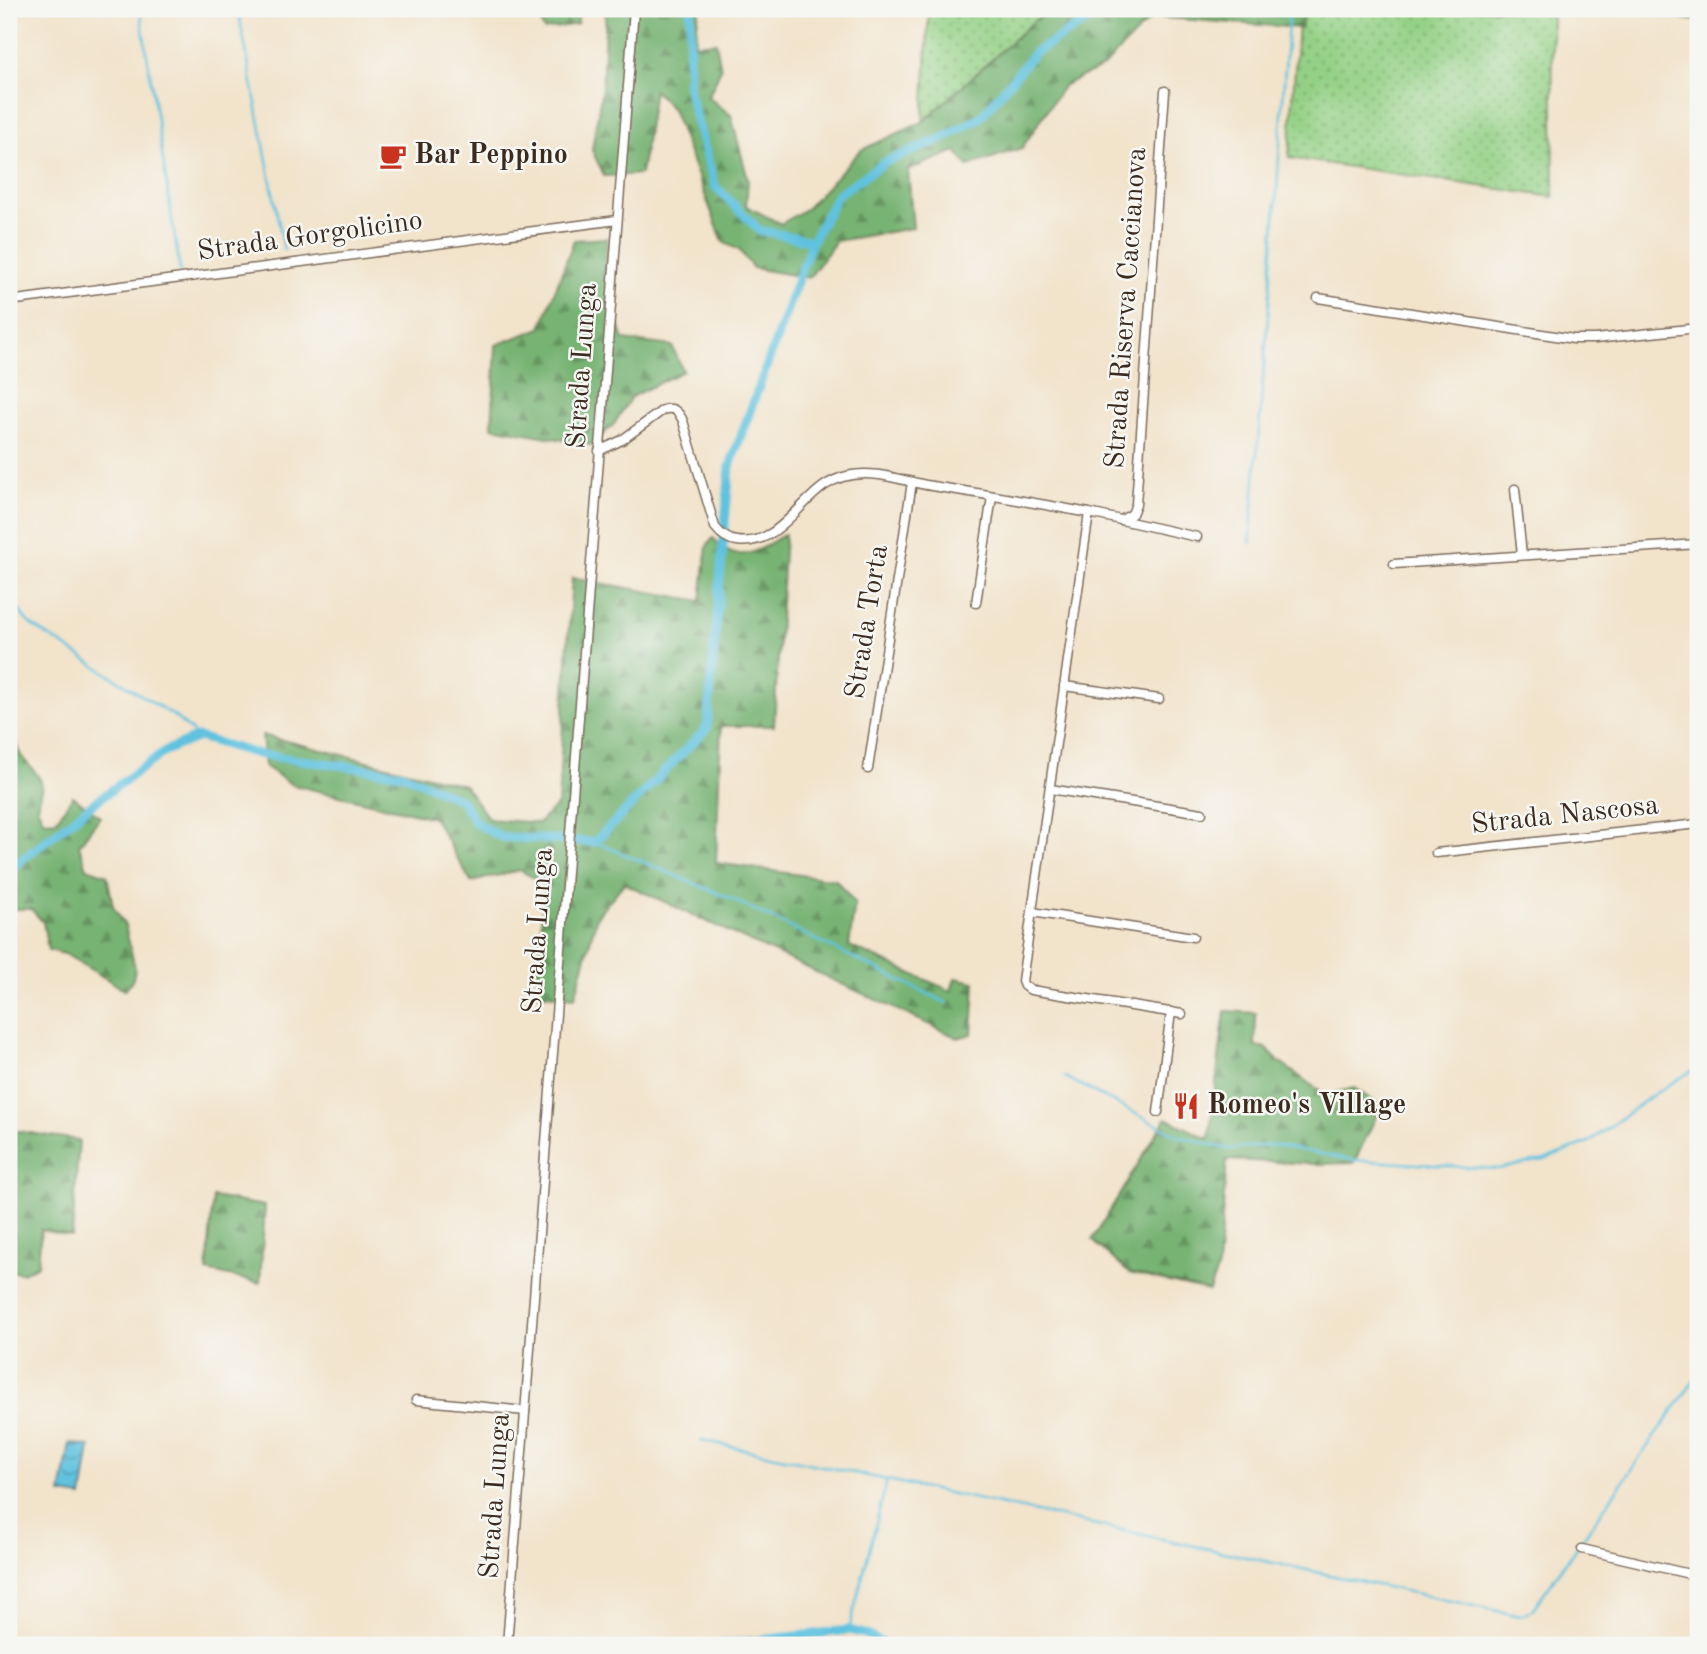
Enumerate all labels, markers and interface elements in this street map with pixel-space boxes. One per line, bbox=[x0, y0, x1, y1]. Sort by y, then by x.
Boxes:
cafe icon: Bar Peppino bbox=[378, 141, 408, 171]
place label: Bar Peppino bbox=[414, 142, 568, 170]
street label: Strada Riserva Caccianova bbox=[1102, 146, 1152, 470]
street label: Strada Gorgolicino bbox=[196, 207, 424, 267]
street label: Strada Lunga bbox=[563, 282, 603, 450]
street label: Strada Torta bbox=[842, 543, 894, 701]
street label: Strada Nascosa bbox=[1470, 792, 1660, 840]
street label: Strada Lunga bbox=[519, 847, 559, 1015]
restaurant icon: Romeo's Village bbox=[1171, 1091, 1201, 1121]
place label: Romeo's Village bbox=[1207, 1092, 1406, 1120]
street label: Strada Lunga bbox=[476, 1412, 516, 1580]

